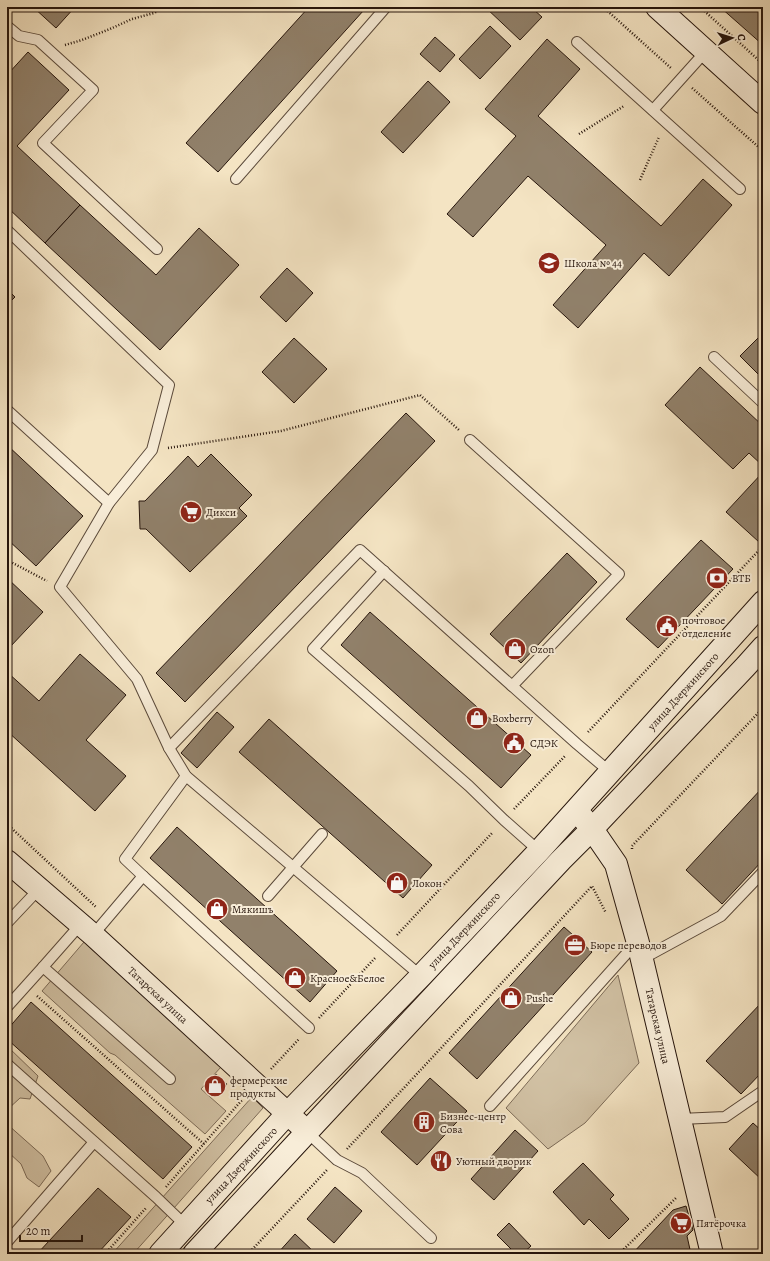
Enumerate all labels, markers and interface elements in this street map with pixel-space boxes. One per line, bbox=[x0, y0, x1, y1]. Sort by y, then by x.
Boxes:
north arrow bbox=[712, 18, 752, 58]
text: С bbox=[734, 33, 749, 41]
school or university icon: Школа № 44 bbox=[536, 250, 562, 276]
place label: Школа № 44 bbox=[564, 256, 622, 271]
supermarket icon: Дикси bbox=[178, 499, 204, 525]
place label: Дикси bbox=[206, 505, 236, 520]
bank icon: ВТБ bbox=[704, 565, 730, 591]
place label: ВТБ bbox=[732, 571, 751, 586]
public building icon: почтовое отделение bbox=[654, 613, 680, 639]
place label: почтовое отделение bbox=[682, 613, 731, 641]
shop icon: Ozon bbox=[502, 636, 528, 662]
place label: Ozon bbox=[530, 642, 554, 657]
street label: улица Дзержинского bbox=[644, 649, 723, 734]
shop icon: Boxberry bbox=[464, 705, 490, 731]
place label: Boxberry bbox=[492, 711, 533, 726]
public building icon: СДЭК bbox=[501, 730, 527, 756]
place label: СДЭК bbox=[530, 736, 558, 751]
shop icon: Локон bbox=[384, 870, 410, 896]
place label: Локон bbox=[412, 876, 442, 891]
street label: улица Дзержинского bbox=[424, 888, 504, 973]
shop icon: Мякишъ bbox=[204, 896, 230, 922]
place label: Мякишъ bbox=[232, 902, 274, 917]
office icon: Бюре переводов bbox=[562, 932, 588, 958]
place label: Бюре переводов bbox=[590, 938, 667, 953]
street label: Татарская улица bbox=[124, 964, 192, 1028]
shop icon: Красное&Белое bbox=[282, 965, 308, 991]
place label: Красное&Белое bbox=[310, 971, 385, 986]
shop icon: Pushe bbox=[498, 985, 524, 1011]
street label: Татарская улица bbox=[642, 987, 674, 1066]
place label: Pushe bbox=[526, 991, 553, 1006]
shop icon: фермерские продукты bbox=[202, 1073, 228, 1099]
place label: фермерские продукты bbox=[230, 1073, 288, 1101]
building icon: Бизнес-центр Сова bbox=[411, 1109, 437, 1135]
place label: Бизнес-центр Сова bbox=[440, 1109, 506, 1137]
street label: улица Дзержинского bbox=[201, 1123, 281, 1208]
restaurant icon: Уютный дворик bbox=[428, 1148, 454, 1174]
place label: Уютный дворик bbox=[456, 1154, 532, 1169]
supermarket icon: Пятёрочка bbox=[668, 1210, 694, 1236]
place label: Пятёрочка bbox=[696, 1216, 747, 1231]
scale bar bbox=[20, 1217, 82, 1243]
text: 20 m bbox=[26, 1223, 50, 1239]

